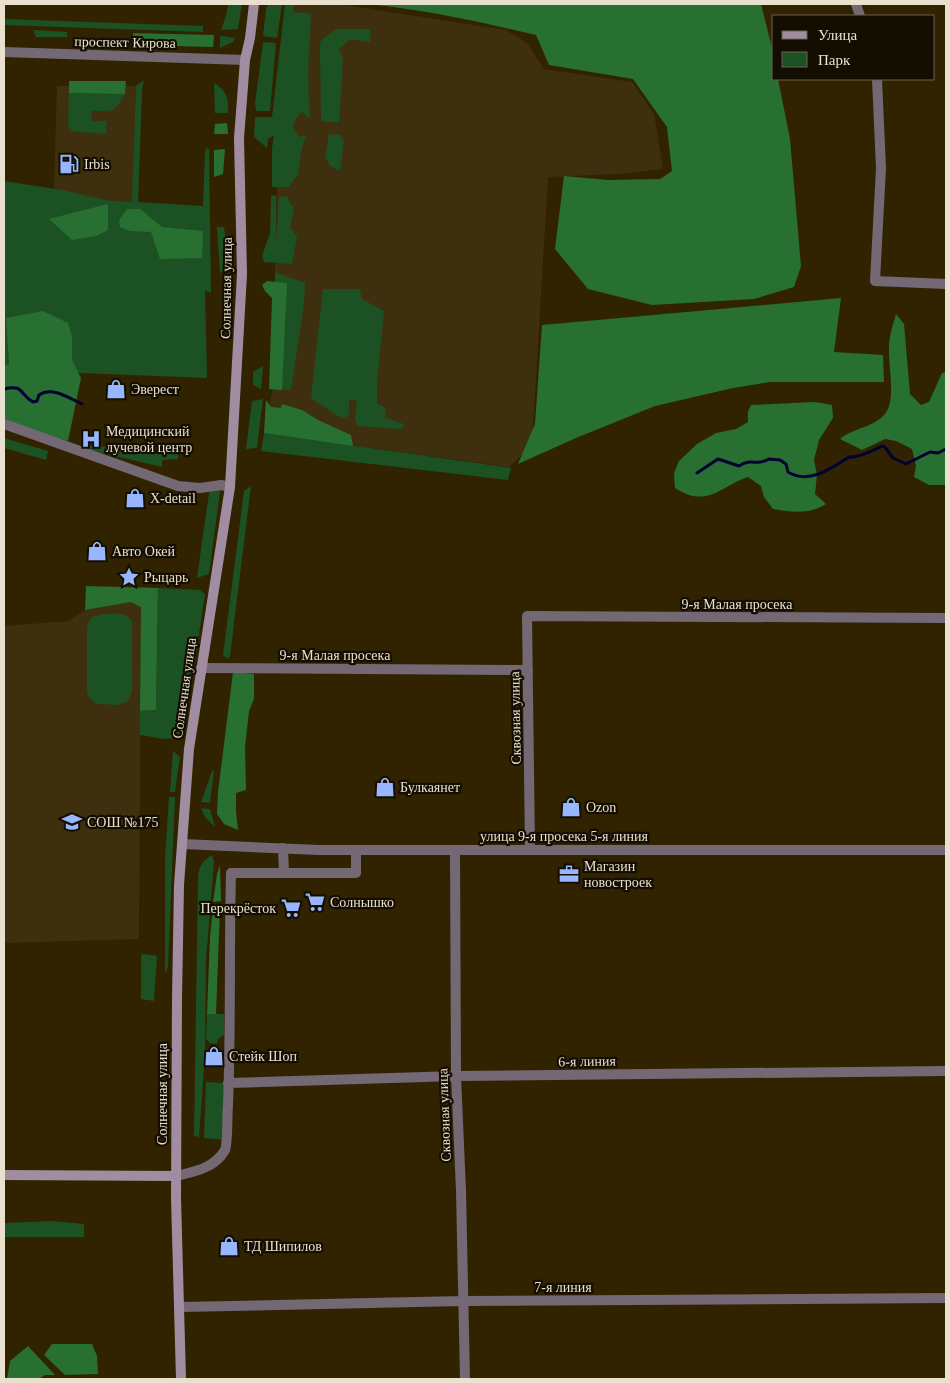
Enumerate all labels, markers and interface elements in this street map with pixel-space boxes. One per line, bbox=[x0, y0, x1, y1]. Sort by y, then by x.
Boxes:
legend bbox=[772, 15, 935, 80]
text: Улица bbox=[818, 27, 857, 43]
street label: проспект Кирова bbox=[74, 34, 177, 51]
text: Парк bbox=[818, 52, 851, 68]
fuel station icon: Irbis bbox=[58, 153, 80, 175]
place label: Irbis bbox=[84, 157, 110, 172]
street label: Солнечная улица bbox=[218, 236, 235, 339]
shop icon: Эверест bbox=[105, 378, 127, 400]
place label: Эверест bbox=[131, 382, 179, 397]
place label: Медицинский лучевой центр bbox=[106, 424, 192, 455]
hospital icon: Медицинский лучевой центр bbox=[80, 428, 102, 450]
shop icon: X-detail bbox=[124, 487, 146, 509]
place label: X-detail bbox=[150, 491, 196, 506]
shop icon: Авто Окей bbox=[86, 540, 108, 562]
place label: Авто Окей bbox=[112, 544, 176, 559]
place icon: Рыцарь bbox=[118, 566, 140, 588]
place label: Рыцарь bbox=[144, 570, 188, 585]
street label: 9-я Малая просека bbox=[682, 597, 793, 612]
street label: Солнечная улица bbox=[170, 636, 199, 740]
street label: 9-я Малая просека bbox=[280, 648, 391, 663]
street label: Сквозная улица bbox=[507, 670, 524, 765]
shop icon: Булкаянет bbox=[374, 776, 396, 798]
place label: Булкаянет bbox=[400, 780, 460, 795]
shop icon: Ozon bbox=[560, 796, 582, 818]
place label: Ozon bbox=[586, 800, 616, 815]
school or university icon: СОШ №175 bbox=[61, 811, 83, 833]
place label: СОШ №175 bbox=[87, 815, 158, 830]
street label: улица 9-я просека 5-я линия bbox=[480, 829, 649, 844]
place label: Магазин новостроек bbox=[584, 859, 652, 890]
office icon: Магазин новостроек bbox=[558, 863, 580, 885]
supermarket icon: Солнышко bbox=[304, 891, 326, 913]
place label: Солнышко bbox=[330, 895, 394, 910]
supermarket icon: Перекрёсток bbox=[280, 897, 302, 919]
place label: Перекрёсток bbox=[200, 901, 276, 916]
street label: Солнечная улица bbox=[155, 1042, 170, 1145]
shop icon: Стейк Шоп bbox=[203, 1045, 225, 1067]
place label: Стейк Шоп bbox=[229, 1049, 297, 1064]
street label: 6-я линия bbox=[558, 1053, 616, 1070]
street label: Сквозная улица bbox=[435, 1067, 454, 1162]
shop icon: ТД Шипилов bbox=[218, 1235, 240, 1257]
place label: ТД Шипилов bbox=[244, 1239, 322, 1254]
street label: 7-я линия bbox=[534, 1280, 592, 1295]

